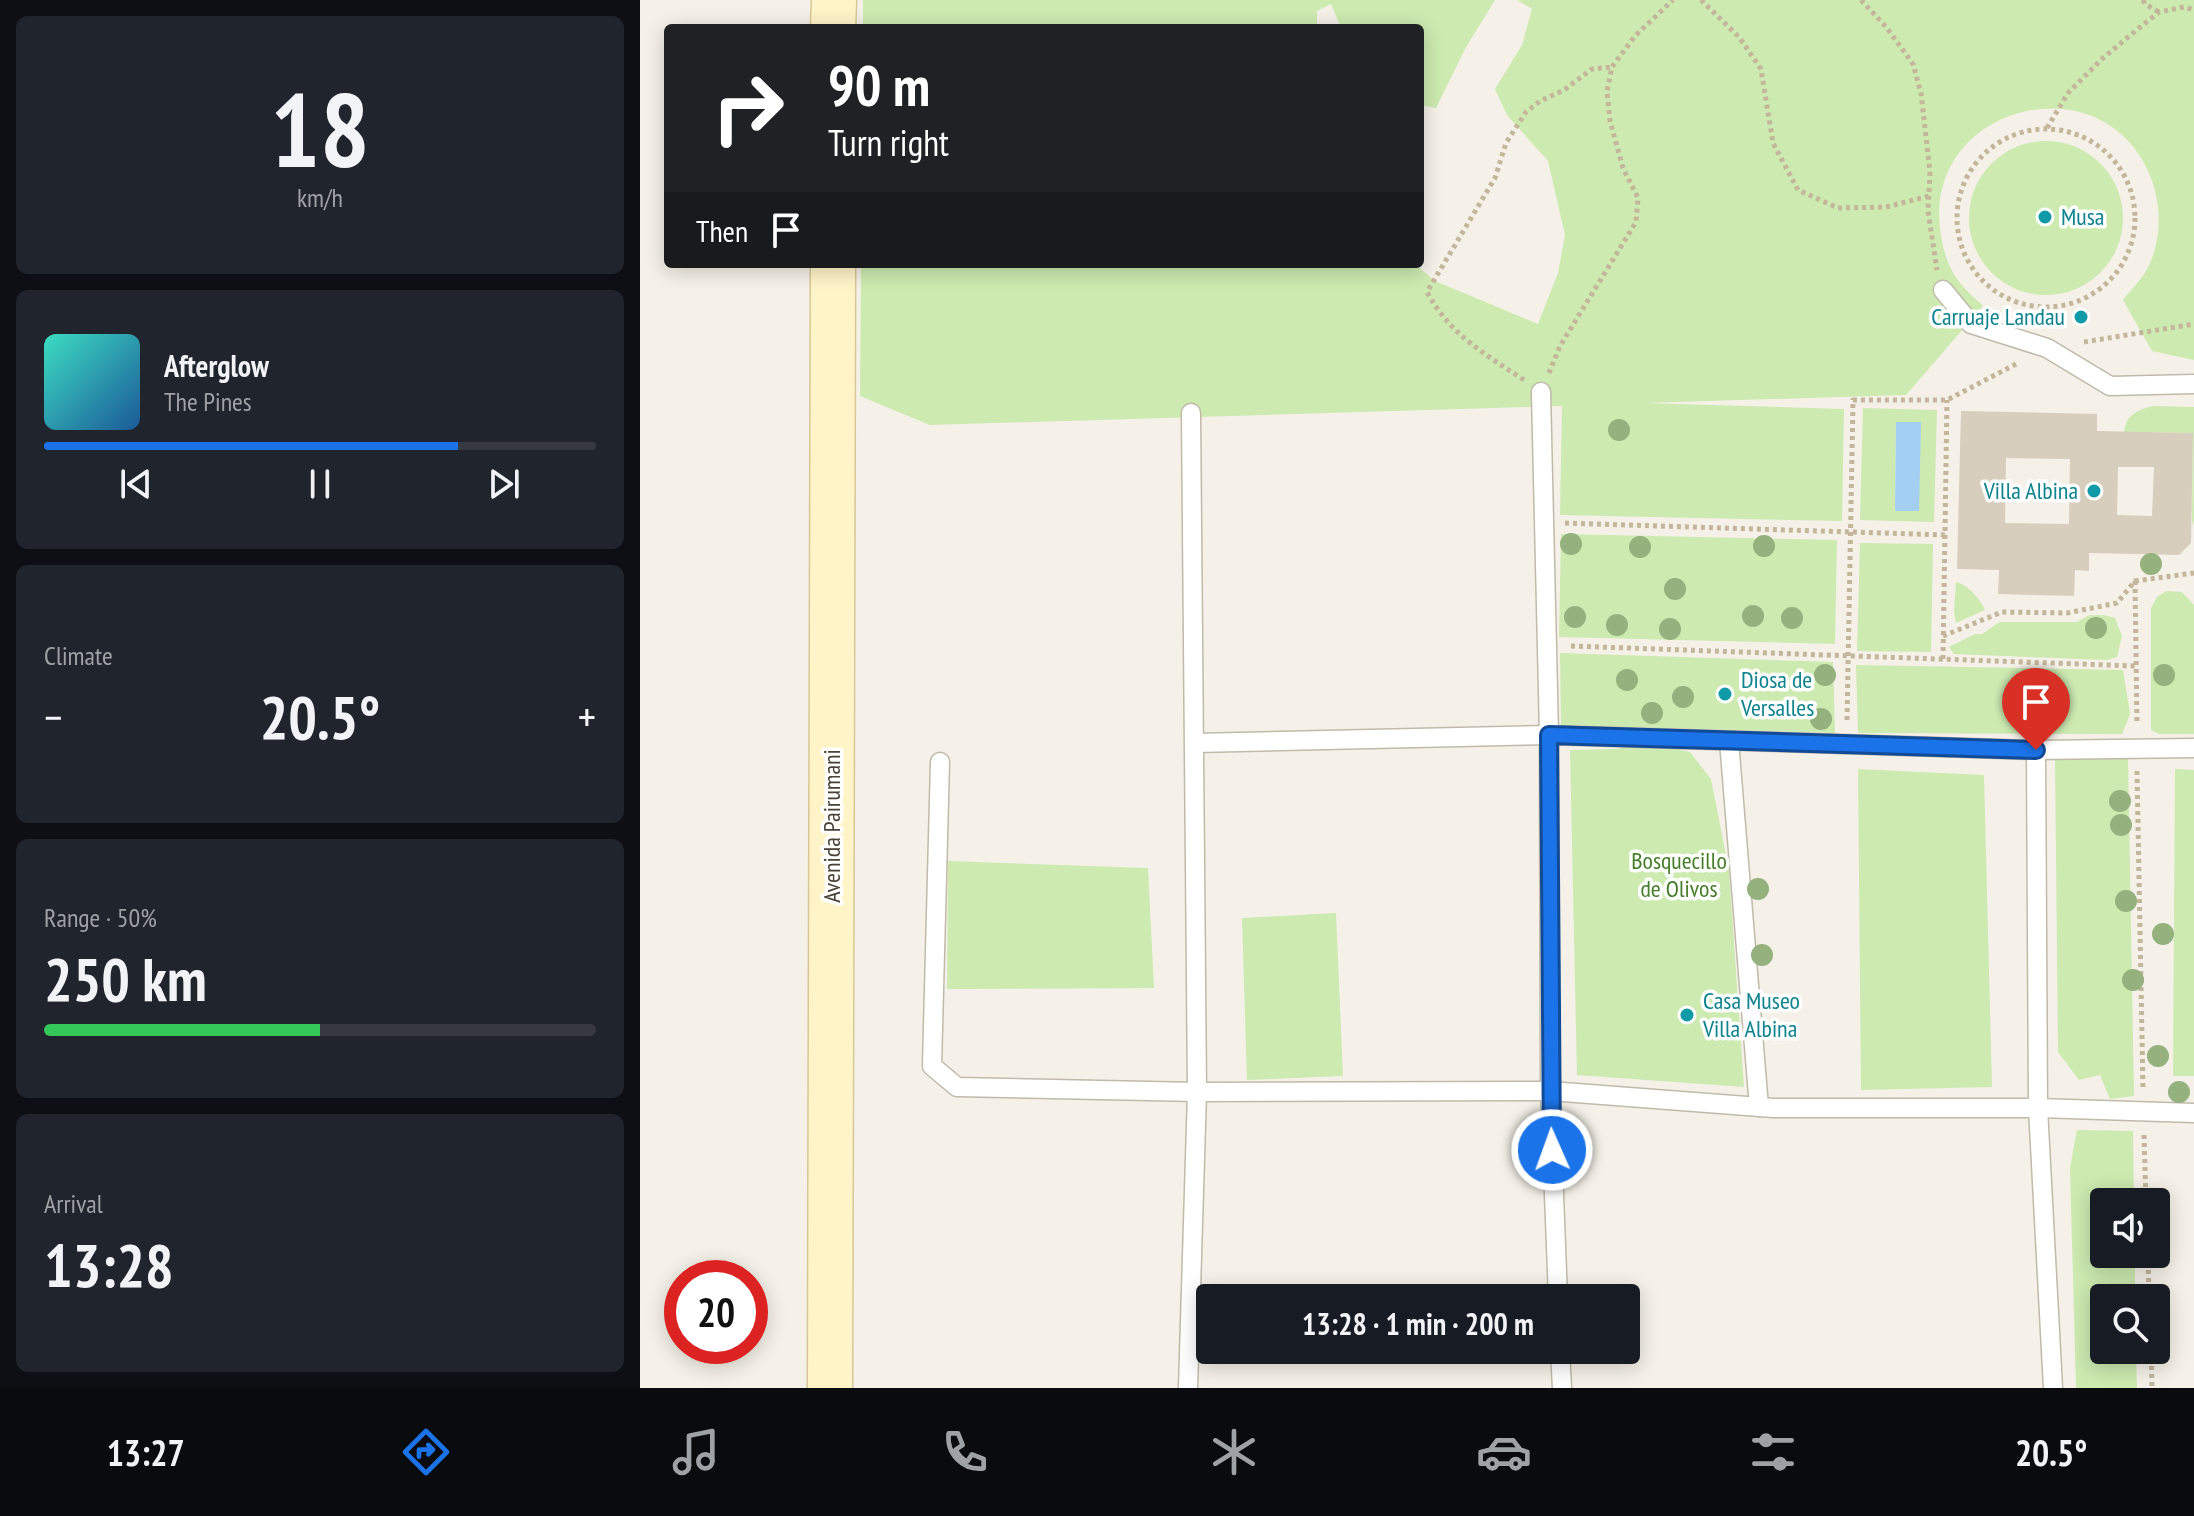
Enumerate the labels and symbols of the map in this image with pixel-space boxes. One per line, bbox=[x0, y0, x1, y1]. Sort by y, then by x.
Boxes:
place label: Musa bbox=[2061, 201, 2104, 232]
marker: Musa bbox=[2036, 208, 2054, 226]
place label: Carruaje Landau bbox=[1931, 301, 2065, 332]
marker: Carruaje Landau bbox=[2072, 308, 2090, 326]
place label: Villa Albina bbox=[1983, 475, 2078, 506]
marker: Villa Albina bbox=[2085, 482, 2103, 500]
place label: Diosa de Versalles bbox=[1740, 664, 1814, 723]
pin bbox=[2002, 668, 2070, 750]
marker: Diosa de Versalles bbox=[1716, 685, 1734, 703]
street label: Avenida Pairumani bbox=[816, 749, 847, 903]
park label: Bosquecillo de Olivos bbox=[1631, 845, 1727, 904]
place label: Casa Museo Villa Albina bbox=[1702, 985, 1800, 1044]
marker: Casa Museo Villa Albina bbox=[1678, 1006, 1696, 1024]
position arrow bbox=[1510, 1108, 1594, 1192]
speed limit sign: 20 bbox=[664, 1260, 768, 1364]

